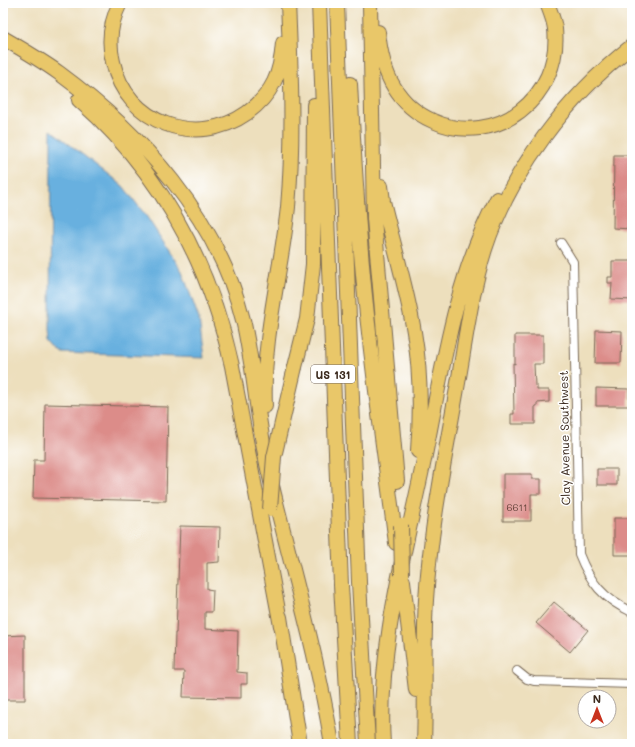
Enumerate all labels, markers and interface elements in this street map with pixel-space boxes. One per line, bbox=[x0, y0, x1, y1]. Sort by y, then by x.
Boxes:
road number: US 131 bbox=[311, 365, 355, 383]
street label: Clay Avenue Southwest bbox=[555, 370, 573, 506]
house number: 6611 bbox=[506, 500, 528, 514]
north arrow bbox=[577, 689, 617, 729]
text: N bbox=[593, 691, 601, 706]

